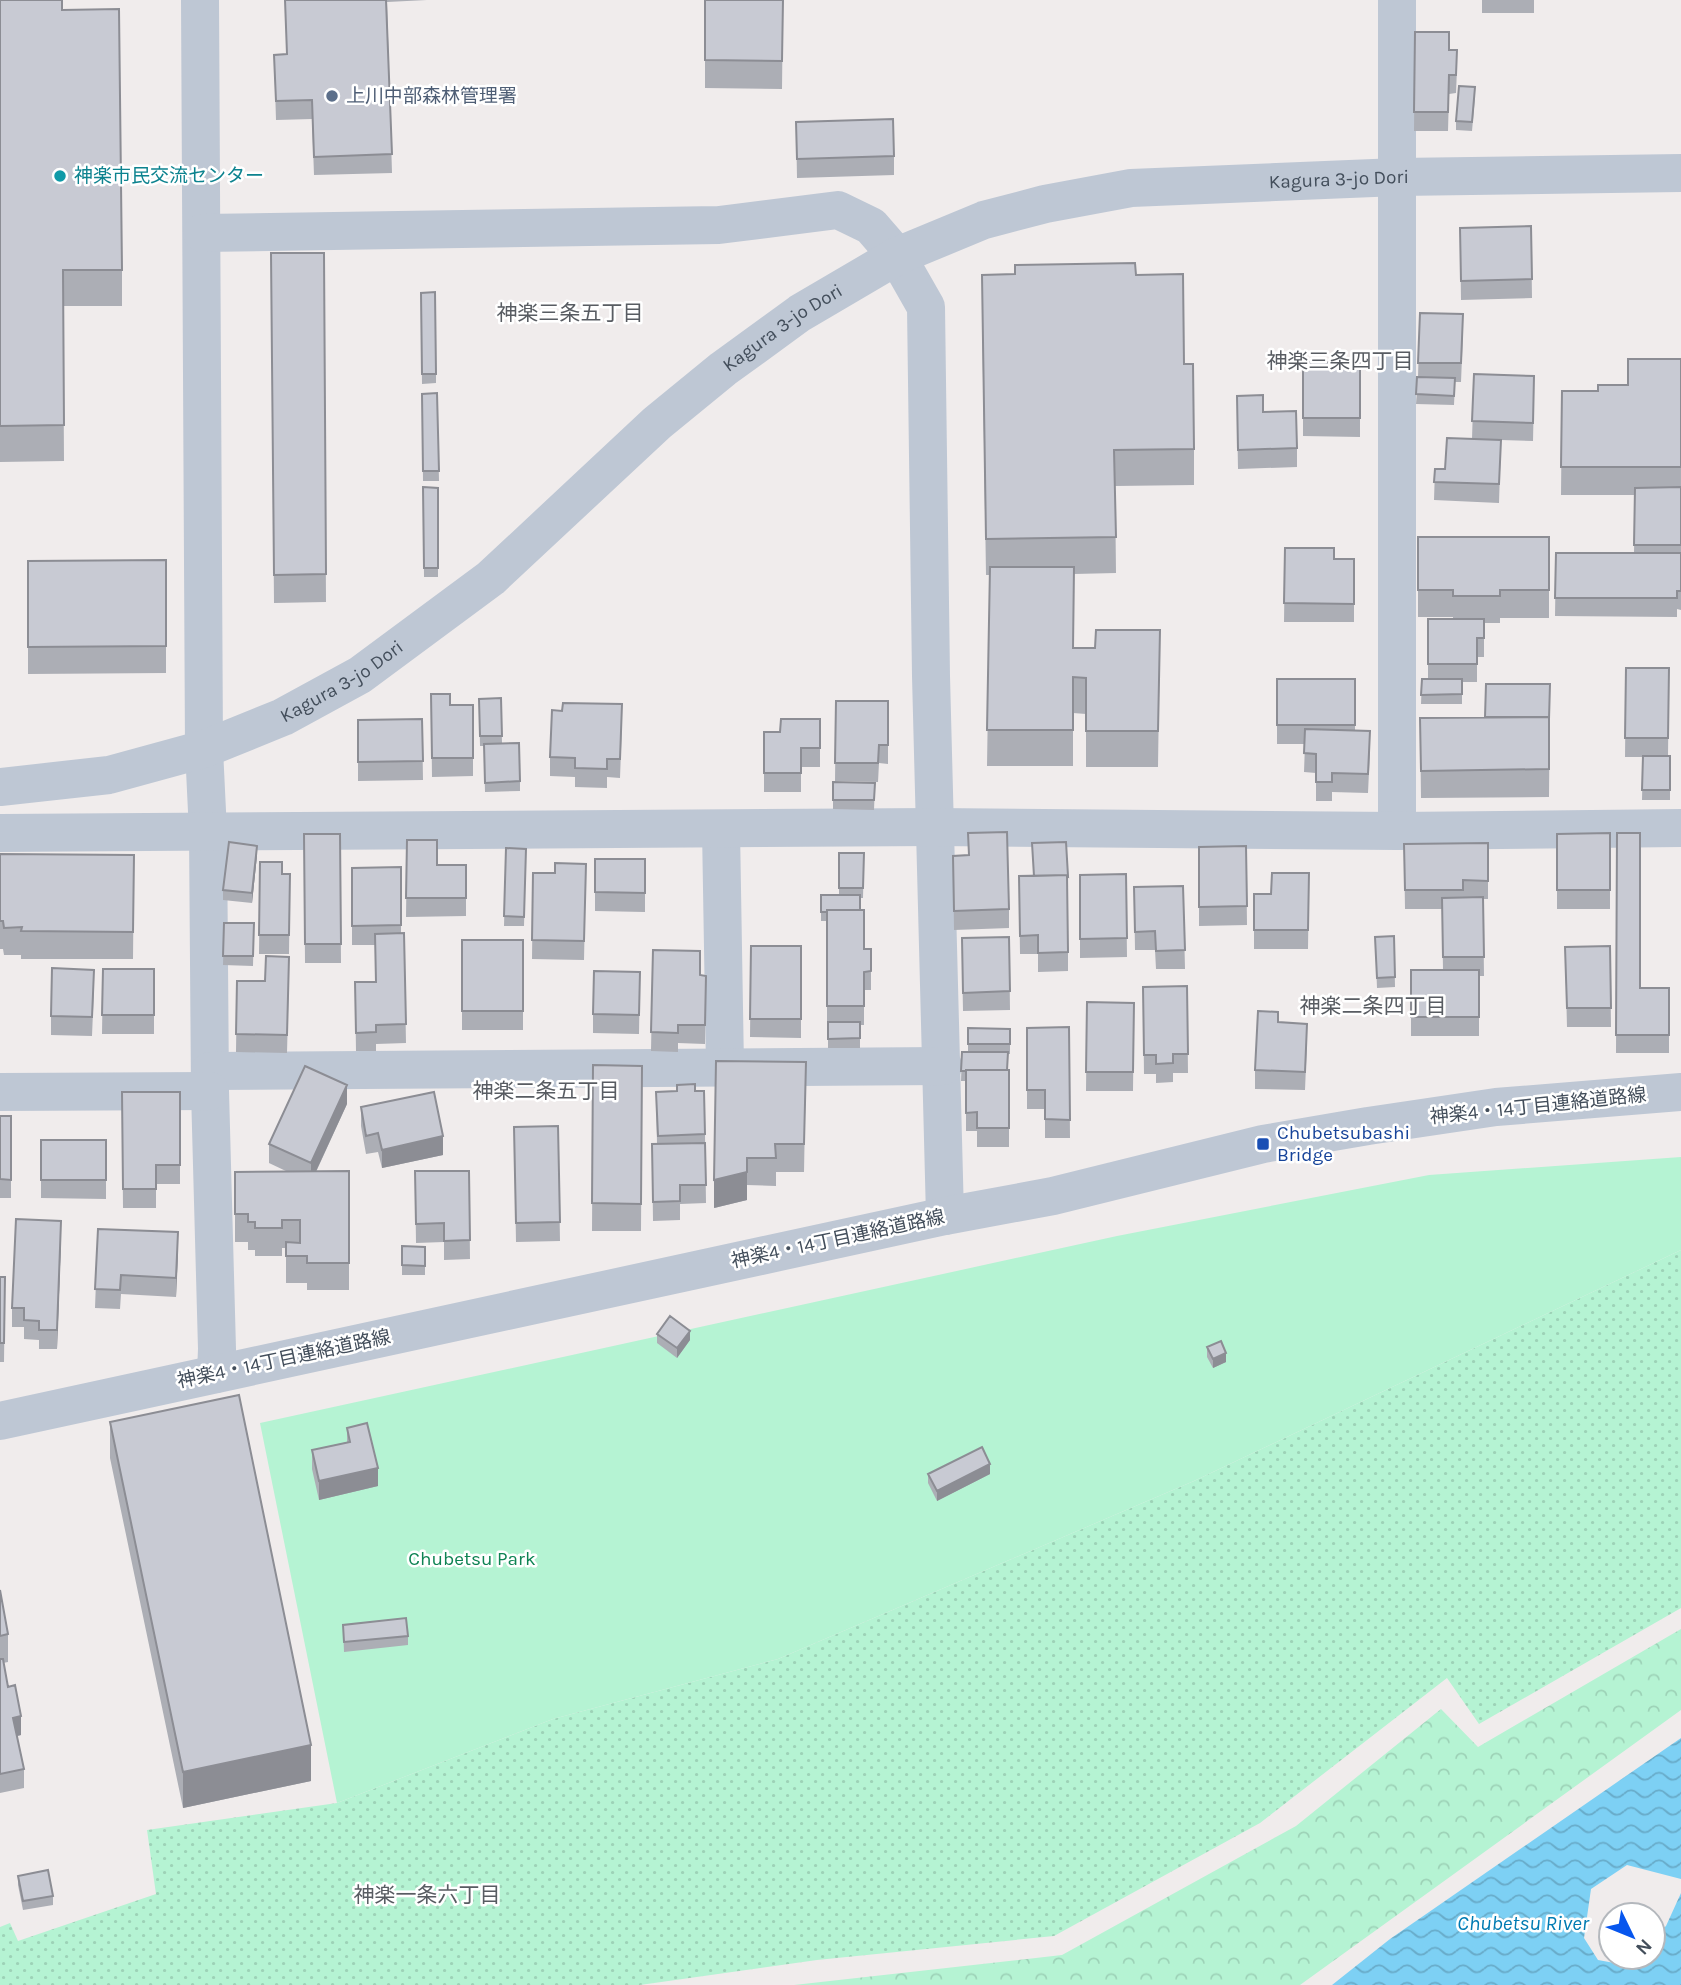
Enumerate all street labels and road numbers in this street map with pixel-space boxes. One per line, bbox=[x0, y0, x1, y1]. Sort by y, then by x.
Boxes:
street label: Kagura 3-jo Dori bbox=[1268, 166, 1409, 193]
street label: Kagura 3-jo Dori bbox=[718, 279, 847, 377]
street label: Kagura 3-jo Dori bbox=[276, 636, 408, 727]
street label: 神楽4・14丁目連絡道路線 bbox=[1429, 1084, 1647, 1128]
street label: 神楽4・14丁目連絡道路線 bbox=[729, 1206, 947, 1272]
street label: 神楽4・14丁目連絡道路線 bbox=[175, 1326, 393, 1392]

